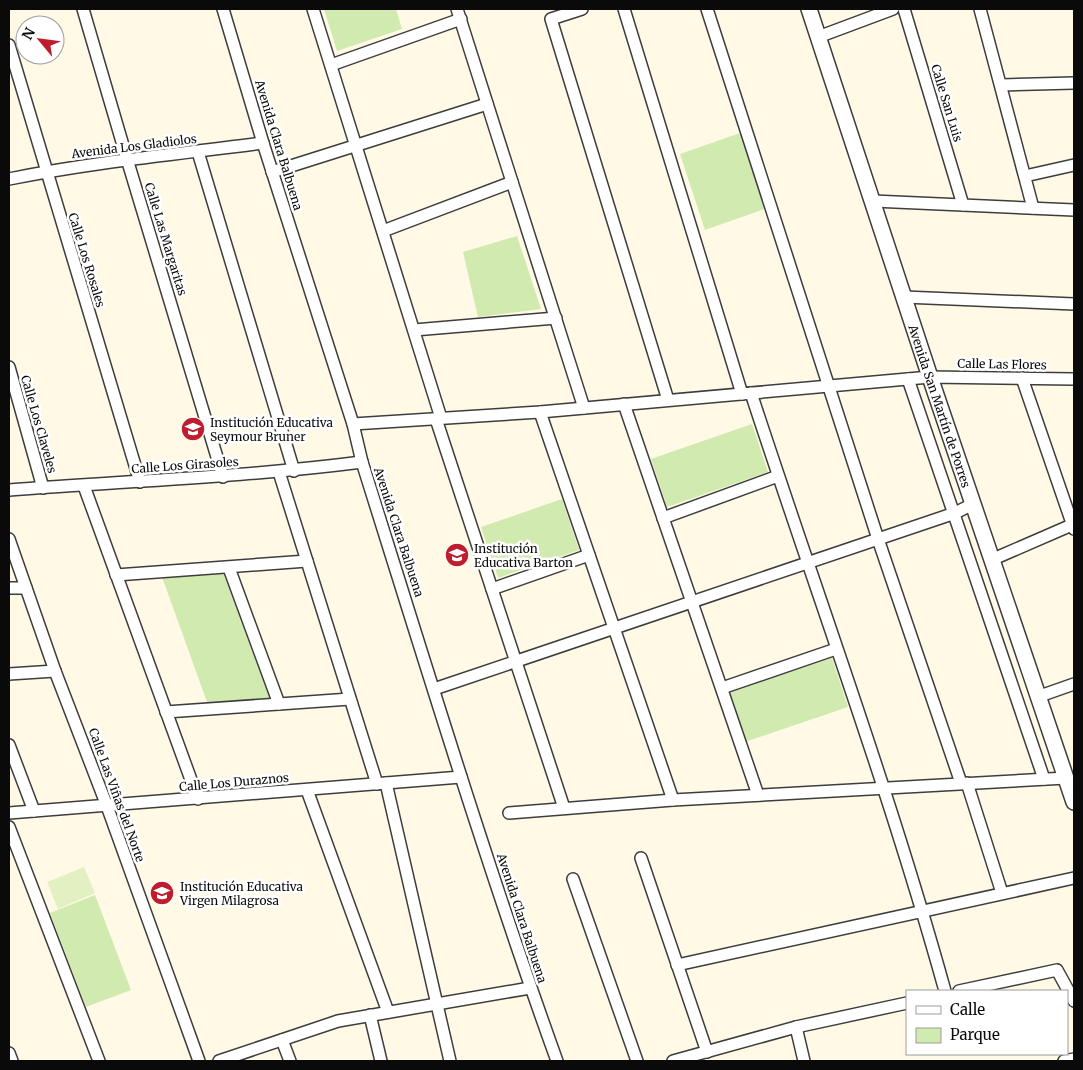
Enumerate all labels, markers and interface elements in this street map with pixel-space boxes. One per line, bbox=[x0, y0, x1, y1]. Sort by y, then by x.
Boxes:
north arrow bbox=[15, 15, 65, 65]
text: N bbox=[18, 24, 39, 43]
street label: Calle San Luis bbox=[928, 63, 966, 144]
street label: Avenida Clara Balbuena bbox=[252, 77, 306, 212]
street label: Avenida Los Gladiolos bbox=[70, 131, 197, 161]
street label: Calle Las Margaritas bbox=[142, 181, 190, 297]
street label: Calle Los Rosales bbox=[65, 211, 109, 309]
street label: Avenida San Martín de Porres bbox=[905, 322, 974, 489]
street label: Calle Las Flores bbox=[957, 356, 1047, 372]
street label: Calle Los Claveles bbox=[18, 373, 60, 475]
place label: Institución Educativa Seymour Bruner bbox=[210, 415, 333, 444]
school or university icon: Institución Educativa Seymour Bruner bbox=[180, 416, 206, 442]
street label: Calle Los Girasoles bbox=[131, 454, 239, 476]
street label: Avenida Clara Balbuena bbox=[371, 464, 427, 599]
place label: Institución Educativa Barton bbox=[474, 541, 573, 570]
school or university icon: Institución Educativa Barton bbox=[444, 542, 470, 568]
street label: Calle Las Viñas del Norte bbox=[86, 726, 148, 864]
street label: Calle Los Duraznos bbox=[179, 770, 290, 794]
street label: Avenida Clara Balbuena bbox=[494, 850, 550, 985]
place label: Institución Educativa Virgen Milagrosa bbox=[179, 879, 303, 908]
school or university icon: Institución Educativa Virgen Milagrosa bbox=[149, 880, 175, 906]
legend bbox=[906, 990, 1068, 1055]
text: Calle bbox=[950, 1000, 985, 1019]
text: Parque bbox=[950, 1025, 1000, 1044]

